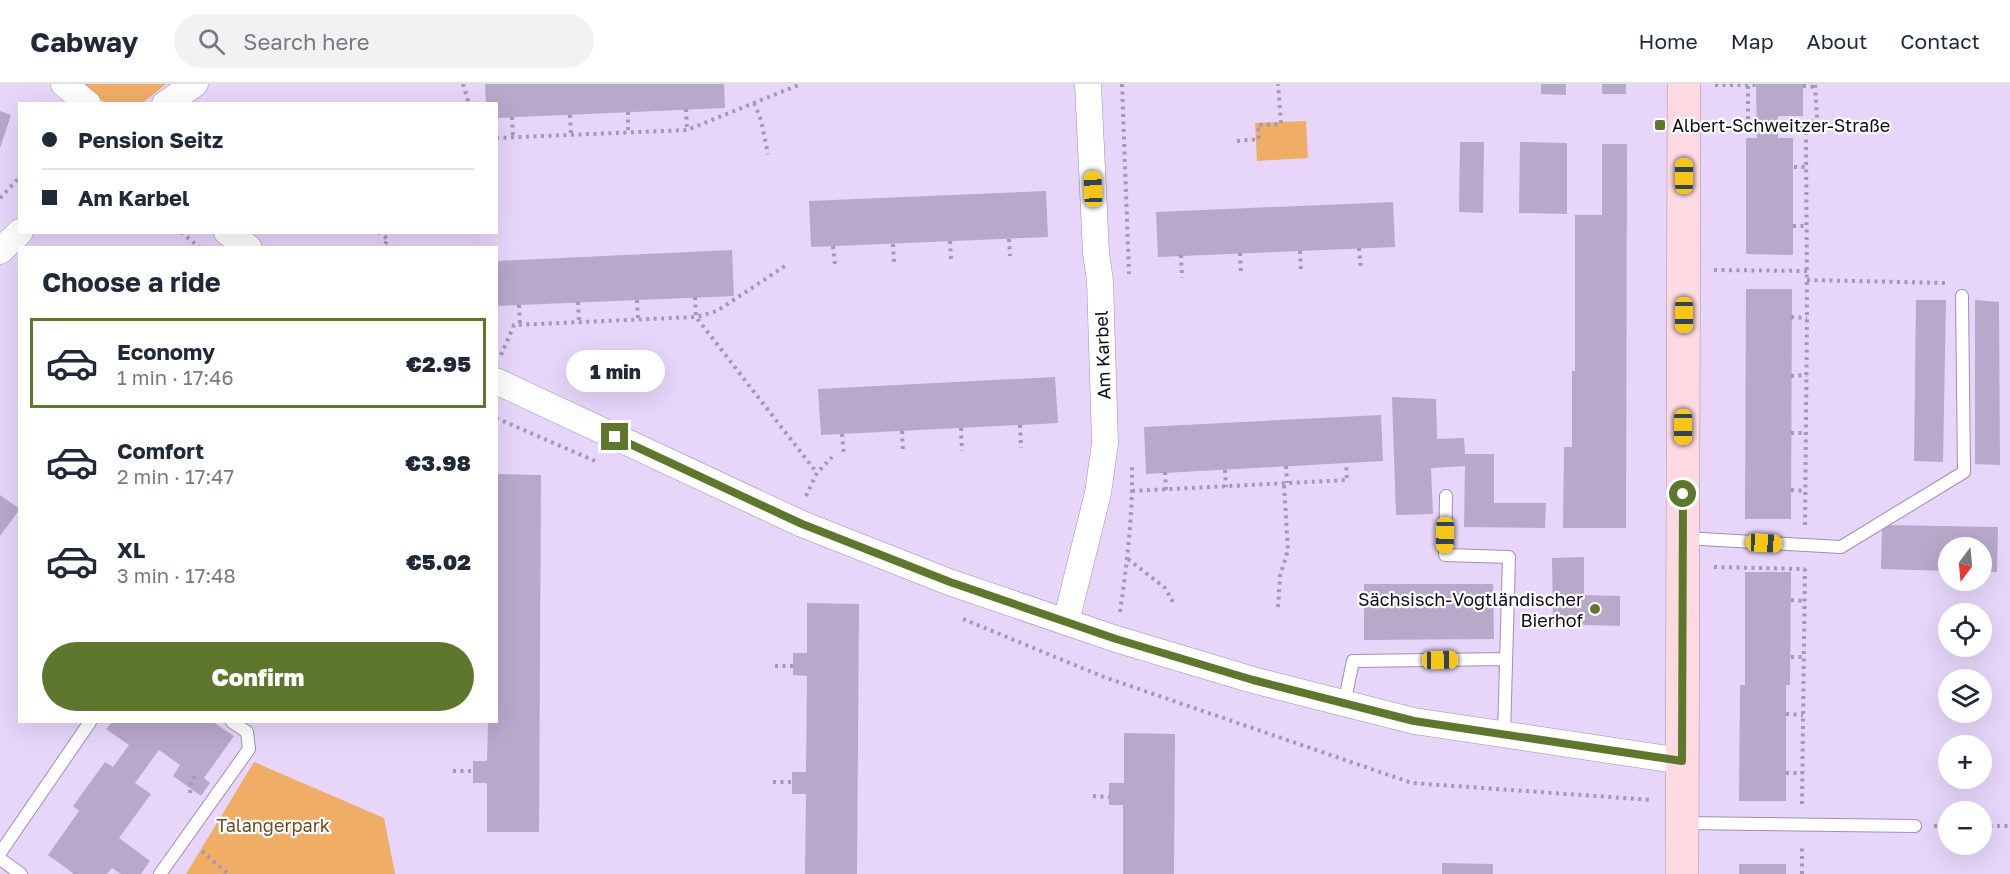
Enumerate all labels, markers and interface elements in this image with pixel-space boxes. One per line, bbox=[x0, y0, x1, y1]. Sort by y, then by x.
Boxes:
search box bbox=[174, 14, 594, 68]
text: Cabway bbox=[30, 25, 138, 58]
icon: search bbox=[195, 25, 228, 58]
text: Search here bbox=[243, 28, 369, 55]
text: Home bbox=[1638, 28, 1698, 54]
text: Map bbox=[1731, 28, 1774, 54]
text: About bbox=[1807, 28, 1867, 54]
text: Contact bbox=[1900, 28, 1980, 54]
place label: Albert-Schweitzer-Straße bbox=[1672, 114, 1890, 136]
marker: Albert-Schweitzer-Straße bbox=[1653, 118, 1667, 132]
text: Pension Seitz bbox=[78, 126, 223, 153]
car bbox=[1675, 158, 1693, 194]
car bbox=[1083, 171, 1103, 207]
text: Am Karbel bbox=[78, 184, 189, 211]
text: Choose a ride bbox=[42, 266, 221, 298]
car bbox=[1675, 297, 1693, 333]
street label: Am Karbel bbox=[1089, 310, 1115, 400]
icon: car bbox=[45, 336, 99, 390]
text: Economy bbox=[117, 338, 215, 365]
text: €2.95 bbox=[406, 350, 471, 377]
callout: 1 min bbox=[566, 350, 664, 392]
text: 1 min bbox=[590, 359, 641, 383]
text: 1 min · 17:46 bbox=[117, 365, 234, 389]
car bbox=[1674, 409, 1692, 445]
route end bbox=[601, 423, 628, 450]
icon: car bbox=[45, 435, 99, 489]
text: Comfort bbox=[117, 437, 204, 464]
text: €3.98 bbox=[405, 449, 471, 476]
text: 2 min · 17:47 bbox=[117, 464, 234, 488]
route start bbox=[1669, 480, 1696, 507]
car bbox=[1436, 517, 1454, 553]
car bbox=[1746, 533, 1782, 553]
icon: car bbox=[45, 534, 99, 588]
text: XL bbox=[117, 536, 145, 563]
north arrow bbox=[1938, 537, 1992, 591]
map controls bbox=[1938, 537, 1992, 855]
text: €5.02 bbox=[406, 548, 471, 575]
text: 3 min · 17:48 bbox=[117, 563, 236, 587]
place label: Sächsisch-Vogtländischer Bierhof bbox=[1358, 588, 1583, 631]
marker: Sächsisch-Vogtländischer Bierhof bbox=[1588, 602, 1602, 616]
button: locate bbox=[1938, 603, 1992, 657]
button: Confirm bbox=[42, 642, 474, 711]
car bbox=[1422, 651, 1458, 669]
button: layers bbox=[1938, 669, 1992, 723]
button: + bbox=[1938, 735, 1992, 789]
button: − bbox=[1938, 801, 1992, 855]
park label: Talangerpark bbox=[216, 814, 330, 836]

